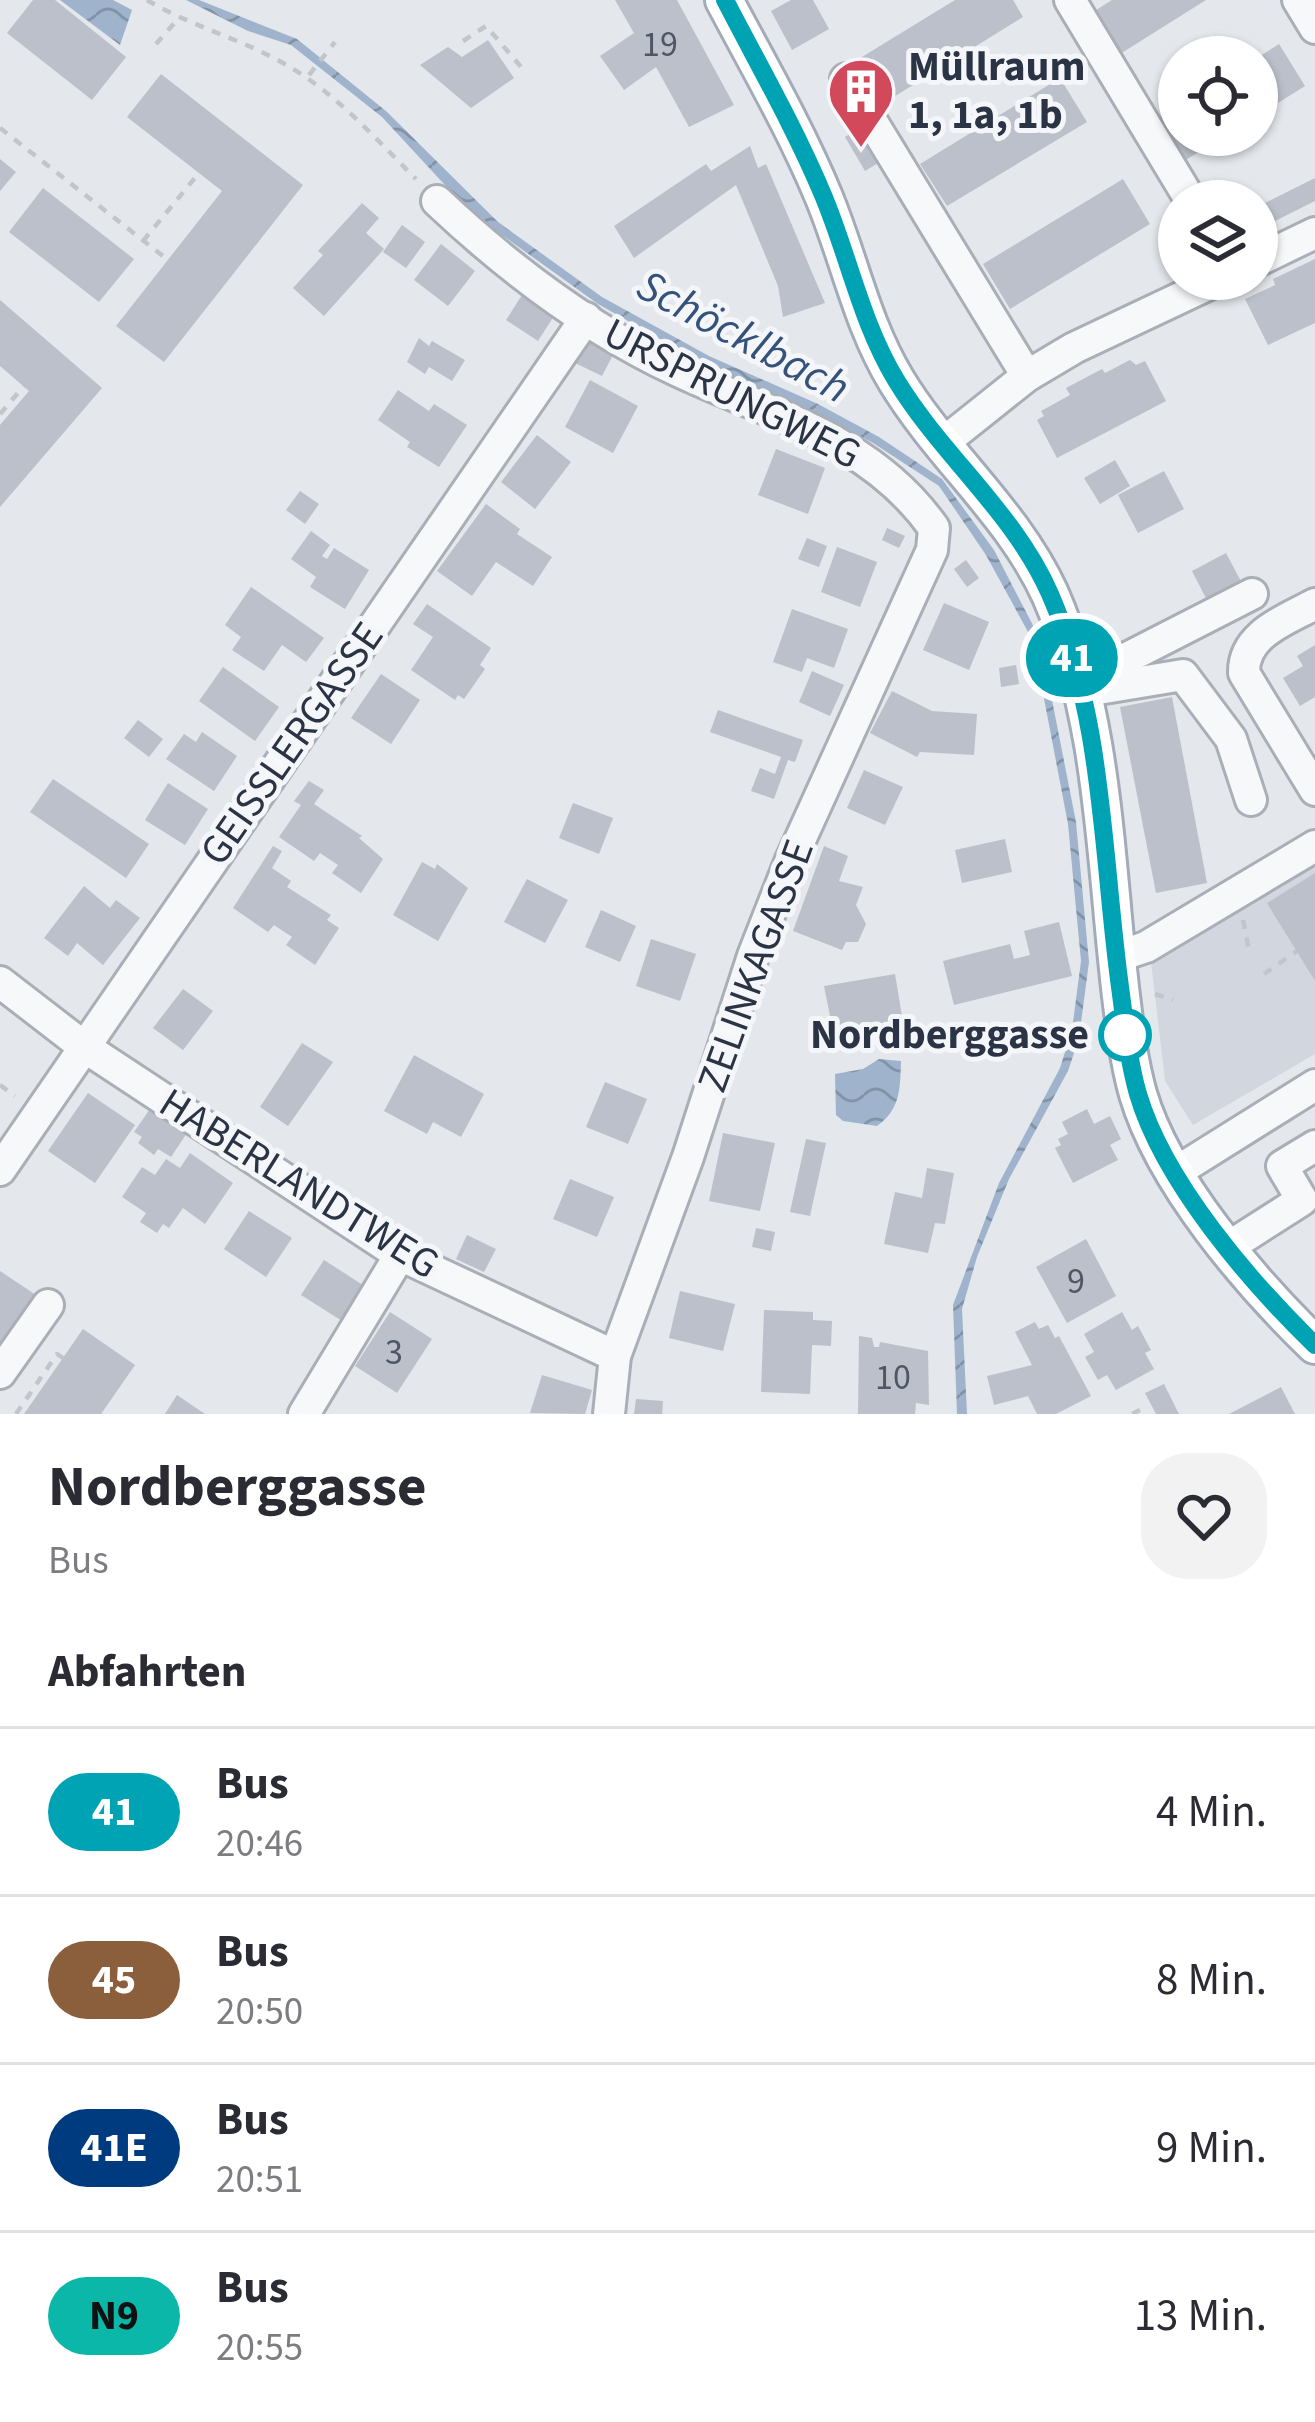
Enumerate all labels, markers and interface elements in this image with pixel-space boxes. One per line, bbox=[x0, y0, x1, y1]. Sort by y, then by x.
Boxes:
house number: 19 bbox=[642, 19, 678, 70]
map controls bbox=[1158, 36, 1278, 300]
button: locate bbox=[1158, 36, 1278, 156]
place label: Müllraum 1, 1a, 1b bbox=[908, 37, 1085, 145]
building icon: Müllraum 1, 1a, 1b bbox=[826, 56, 896, 150]
button: layers bbox=[1158, 180, 1278, 300]
water label: Schöcklbach bbox=[625, 254, 861, 420]
street label: URSPRUNGWEG bbox=[593, 303, 871, 485]
street label: GEISSLERGASSE bbox=[186, 610, 398, 878]
line badge: 41 bbox=[1018, 619, 1126, 697]
text: 41 bbox=[1050, 628, 1094, 688]
street label: ZELINKAGASSE bbox=[683, 831, 829, 1101]
place label: Nordberggasse bbox=[810, 1005, 1089, 1065]
marker: Nordberggasse bbox=[1100, 1010, 1150, 1060]
street label: HABERLANDTWEG bbox=[147, 1074, 451, 1294]
house number: 9 bbox=[1067, 1256, 1085, 1307]
house number: 3 bbox=[385, 1327, 403, 1378]
house number: 10 bbox=[875, 1352, 911, 1403]
text: Nordberggasse bbox=[48, 1447, 426, 1528]
button: heart bbox=[1141, 1453, 1267, 1579]
text: Bus bbox=[48, 1533, 109, 1589]
text: Abfahrten bbox=[48, 1640, 247, 1704]
text: Bus bbox=[216, 1752, 289, 1816]
text: 4 Min. bbox=[1156, 1780, 1267, 1844]
text: 41 bbox=[92, 1782, 136, 1842]
text: 20:46 bbox=[216, 1816, 303, 1872]
text: Bus bbox=[216, 1920, 289, 1984]
text: 8 Min. bbox=[1156, 1948, 1267, 2012]
text: 45 bbox=[92, 1950, 136, 2010]
text: 20:50 bbox=[216, 1984, 303, 2040]
text: Bus bbox=[216, 2088, 289, 2152]
text: 9 Min. bbox=[1156, 2116, 1267, 2180]
text: 41E bbox=[80, 2118, 148, 2178]
text: 20:51 bbox=[216, 2152, 303, 2208]
text: Bus bbox=[216, 2256, 289, 2320]
text: 13 Min. bbox=[1134, 2284, 1267, 2348]
text: N9 bbox=[89, 2286, 139, 2346]
text: 20:55 bbox=[216, 2320, 303, 2376]

